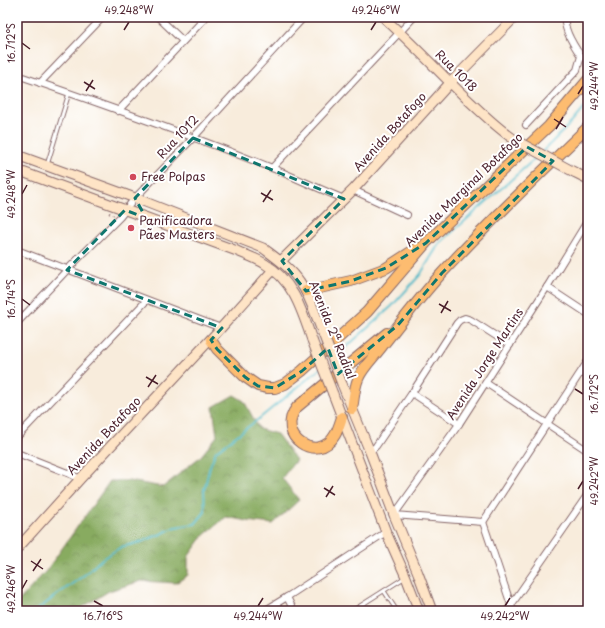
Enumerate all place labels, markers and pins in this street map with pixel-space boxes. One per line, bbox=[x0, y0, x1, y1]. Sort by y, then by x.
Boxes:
place label: Free Polpas bbox=[141, 167, 206, 185]
marker: Free Polpas bbox=[128, 172, 138, 182]
place label: Panificadora Pães Masters bbox=[139, 211, 215, 243]
marker: Panificadora Pães Masters bbox=[126, 223, 136, 233]

